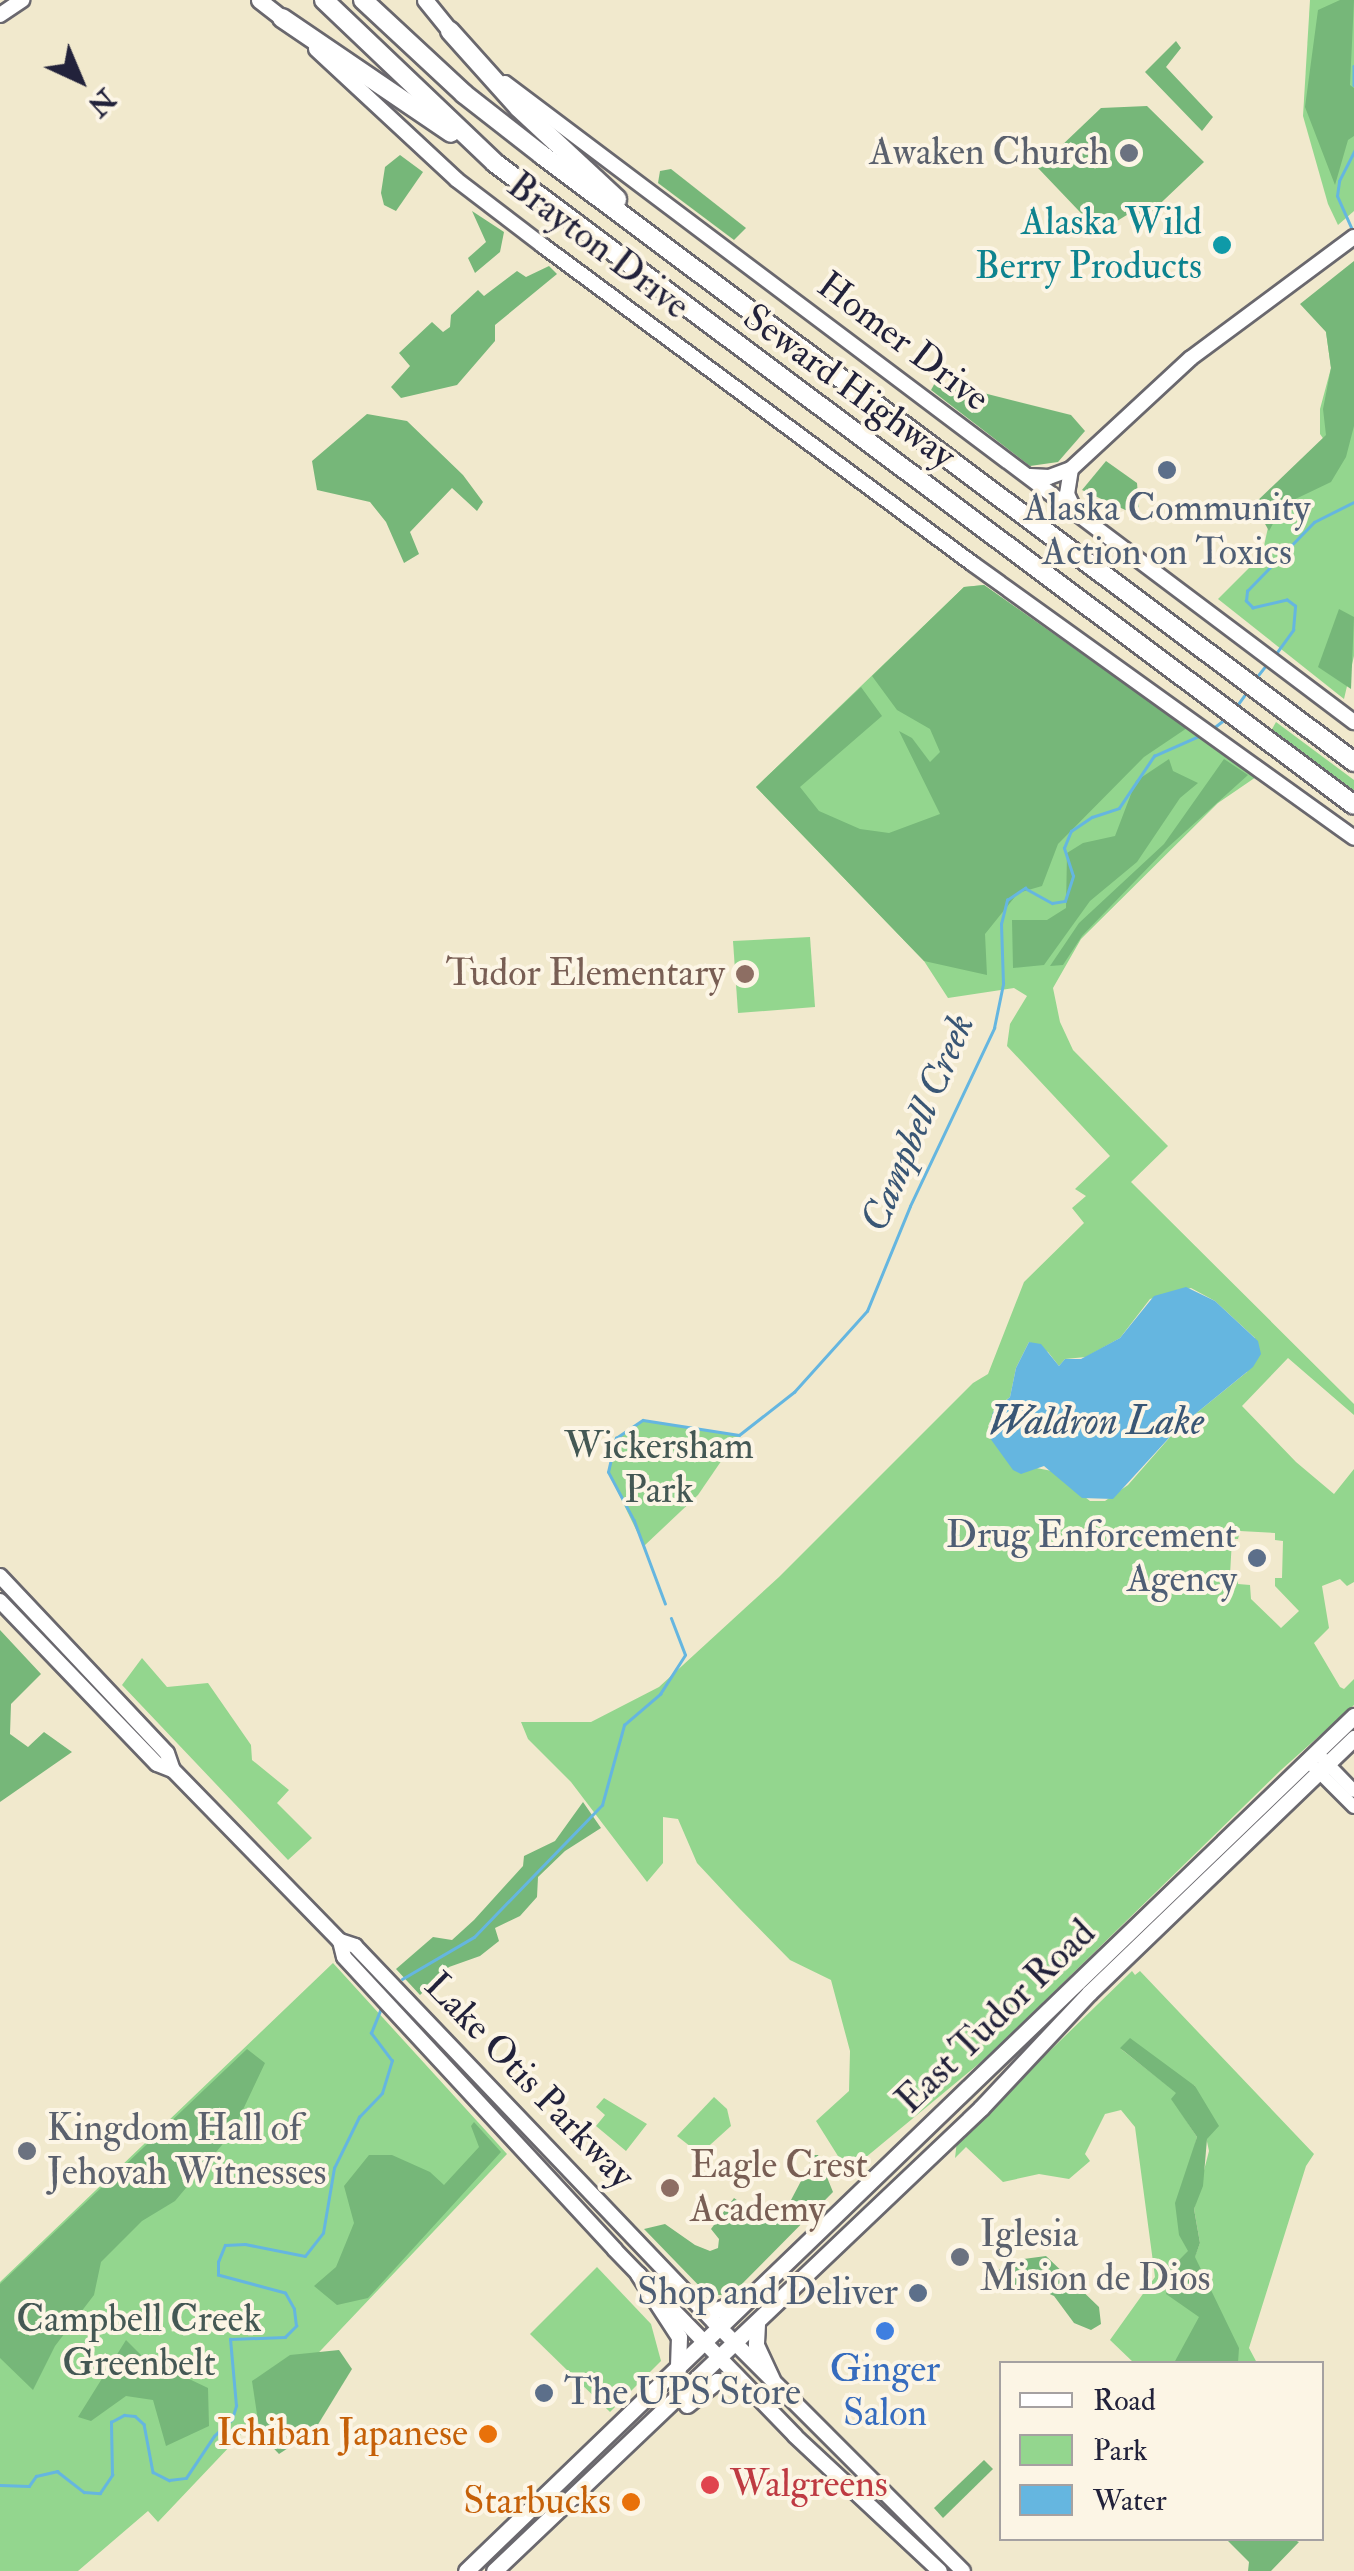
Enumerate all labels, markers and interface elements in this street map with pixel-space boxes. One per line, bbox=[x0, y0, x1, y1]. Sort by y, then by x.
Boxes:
north arrow bbox=[30, 30, 130, 130]
text: N bbox=[80, 81, 122, 123]
place label: Awaken Church bbox=[869, 130, 1109, 176]
marker: Awaken Church bbox=[1118, 142, 1140, 164]
street label: Brayton Drive bbox=[498, 163, 698, 329]
place label: Alaska Wild Berry Products bbox=[975, 200, 1202, 290]
marker: Alaska Wild Berry Products bbox=[1211, 234, 1233, 256]
street label: Homer Drive bbox=[808, 263, 998, 421]
street label: Seward Highway bbox=[734, 295, 964, 479]
marker: Alaska Community Action on Toxics bbox=[1156, 459, 1178, 481]
place label: Alaska Community Action on Toxics bbox=[1024, 486, 1310, 576]
place label: Tudor Elementary bbox=[446, 951, 725, 997]
marker: Tudor Elementary bbox=[734, 963, 756, 985]
water label: Campbell Creek bbox=[851, 1007, 985, 1239]
water label: Waldron Lake bbox=[988, 1398, 1204, 1446]
park label: Wickersham Park bbox=[564, 1424, 754, 1514]
place label: Drug Enforcement Agency bbox=[946, 1513, 1237, 1602]
marker: Drug Enforcement Agency bbox=[1246, 1547, 1268, 1569]
street label: East Tudor Road bbox=[887, 1911, 1105, 2123]
street label: Lake Otis Parkway bbox=[414, 1963, 644, 2199]
place label: Kingdom Hall of Jehovah Witnesses bbox=[47, 2106, 327, 2196]
marker: Kingdom Hall of Jehovah Witnesses bbox=[16, 2140, 38, 2162]
place label: Eagle Crest Academy bbox=[690, 2143, 868, 2232]
marker: Eagle Crest Academy bbox=[659, 2177, 681, 2199]
place label: Iglesia Mision de Dios bbox=[980, 2212, 1210, 2302]
marker: Iglesia Mision de Dios bbox=[949, 2246, 971, 2268]
place label: Shop and Deliver bbox=[637, 2270, 898, 2316]
marker: Shop and Deliver bbox=[907, 2282, 929, 2304]
park label: Campbell Creek Greenbelt bbox=[16, 2297, 262, 2386]
marker: Ginger Salon bbox=[874, 2320, 896, 2342]
place label: Ginger Salon bbox=[830, 2347, 940, 2436]
legend bbox=[999, 2361, 1324, 2541]
place label: The UPS Store bbox=[564, 2370, 801, 2416]
marker: The UPS Store bbox=[533, 2382, 555, 2404]
text: Road bbox=[1093, 2382, 1156, 2419]
place label: Ichiban Japanese bbox=[217, 2411, 468, 2457]
marker: Ichiban Japanese bbox=[477, 2423, 499, 2445]
text: Park bbox=[1093, 2432, 1148, 2469]
place label: Walgreens bbox=[730, 2462, 888, 2508]
marker: Walgreens bbox=[699, 2474, 721, 2496]
place label: Starbucks bbox=[463, 2479, 611, 2525]
text: Water bbox=[1093, 2482, 1167, 2519]
marker: Starbucks bbox=[620, 2491, 642, 2513]

